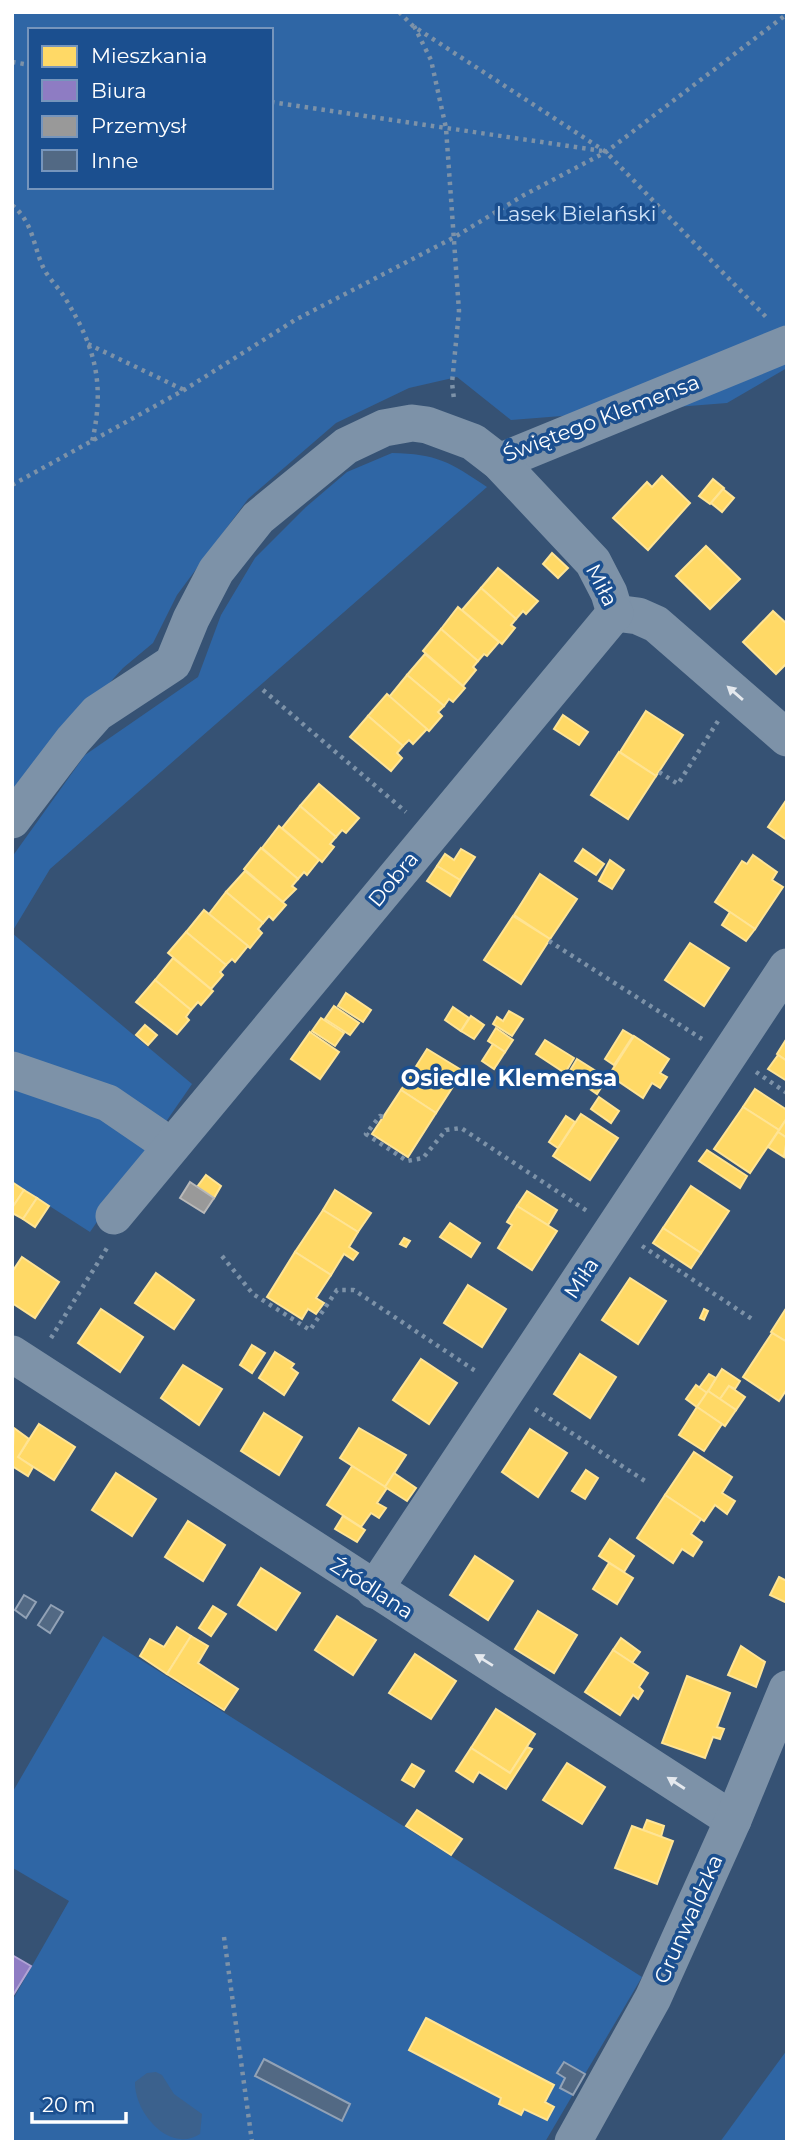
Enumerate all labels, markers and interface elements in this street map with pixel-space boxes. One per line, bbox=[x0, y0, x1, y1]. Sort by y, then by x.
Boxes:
legend bbox=[28, 28, 273, 189]
text: Mieszkania bbox=[91, 43, 207, 68]
text: Biura bbox=[91, 78, 147, 103]
text: Przemysł bbox=[91, 113, 187, 138]
text: Inne bbox=[91, 148, 138, 173]
park label: Lasek Bielański bbox=[496, 201, 656, 226]
street label: Świętego Klemensa bbox=[499, 369, 703, 467]
street label: Miła bbox=[581, 560, 623, 610]
one-way arrow bbox=[727, 686, 744, 701]
street label: Dobra bbox=[363, 846, 423, 912]
district label: Osiedle Klemensa bbox=[401, 1064, 617, 1092]
street label: Miła bbox=[558, 1253, 604, 1303]
street label: Źródlana bbox=[326, 1552, 418, 1624]
one-way arrow bbox=[474, 1653, 494, 1666]
one-way arrow bbox=[666, 1776, 685, 1789]
street label: Grunwaldzka bbox=[648, 1851, 728, 1987]
scale bar bbox=[32, 2080, 126, 2124]
text: 20 m bbox=[42, 2092, 96, 2117]

